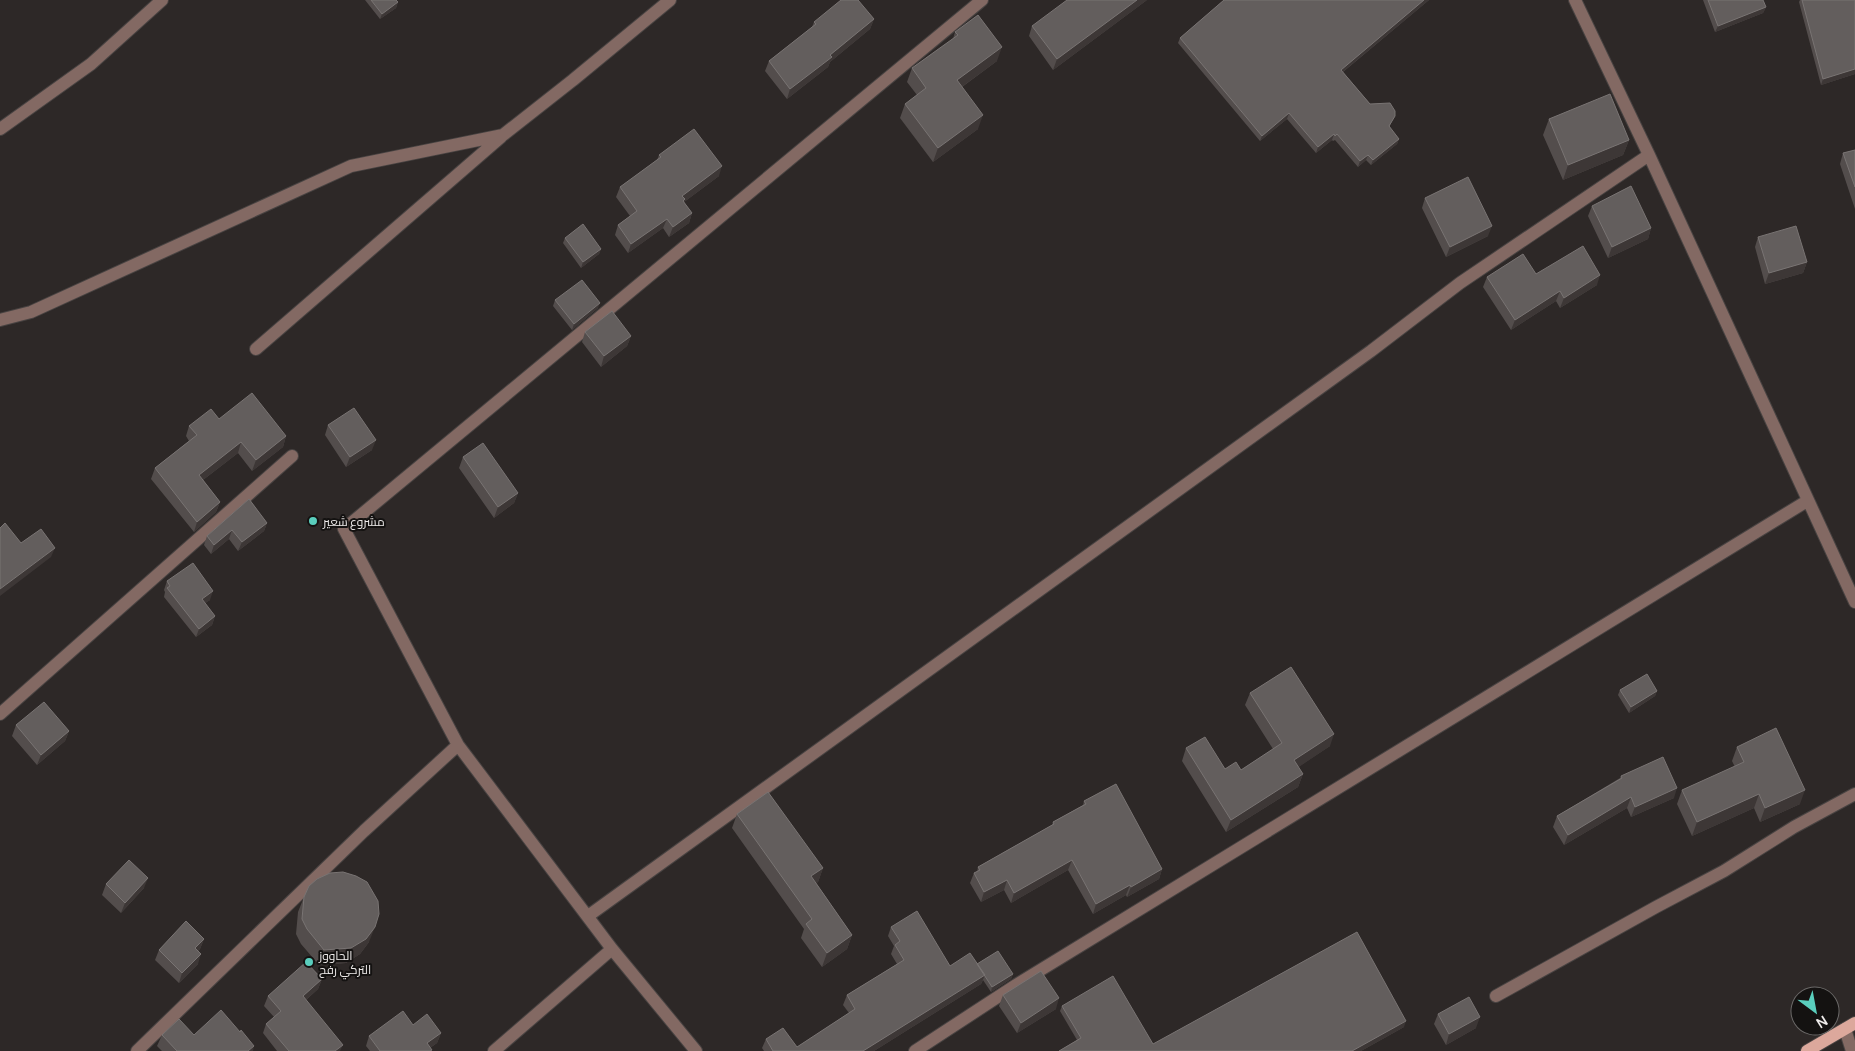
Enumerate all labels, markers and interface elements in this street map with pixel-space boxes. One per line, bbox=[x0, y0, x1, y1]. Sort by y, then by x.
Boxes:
place label: مشروع شعير bbox=[322, 513, 385, 530]
marker: مشروع شعير bbox=[307, 515, 319, 527]
place label: الحاووز التركي رفح bbox=[318, 947, 371, 980]
marker: الحاووز التركي رفح bbox=[303, 956, 315, 968]
north arrow bbox=[1790, 986, 1840, 1036]
text: N bbox=[1813, 1012, 1831, 1033]

